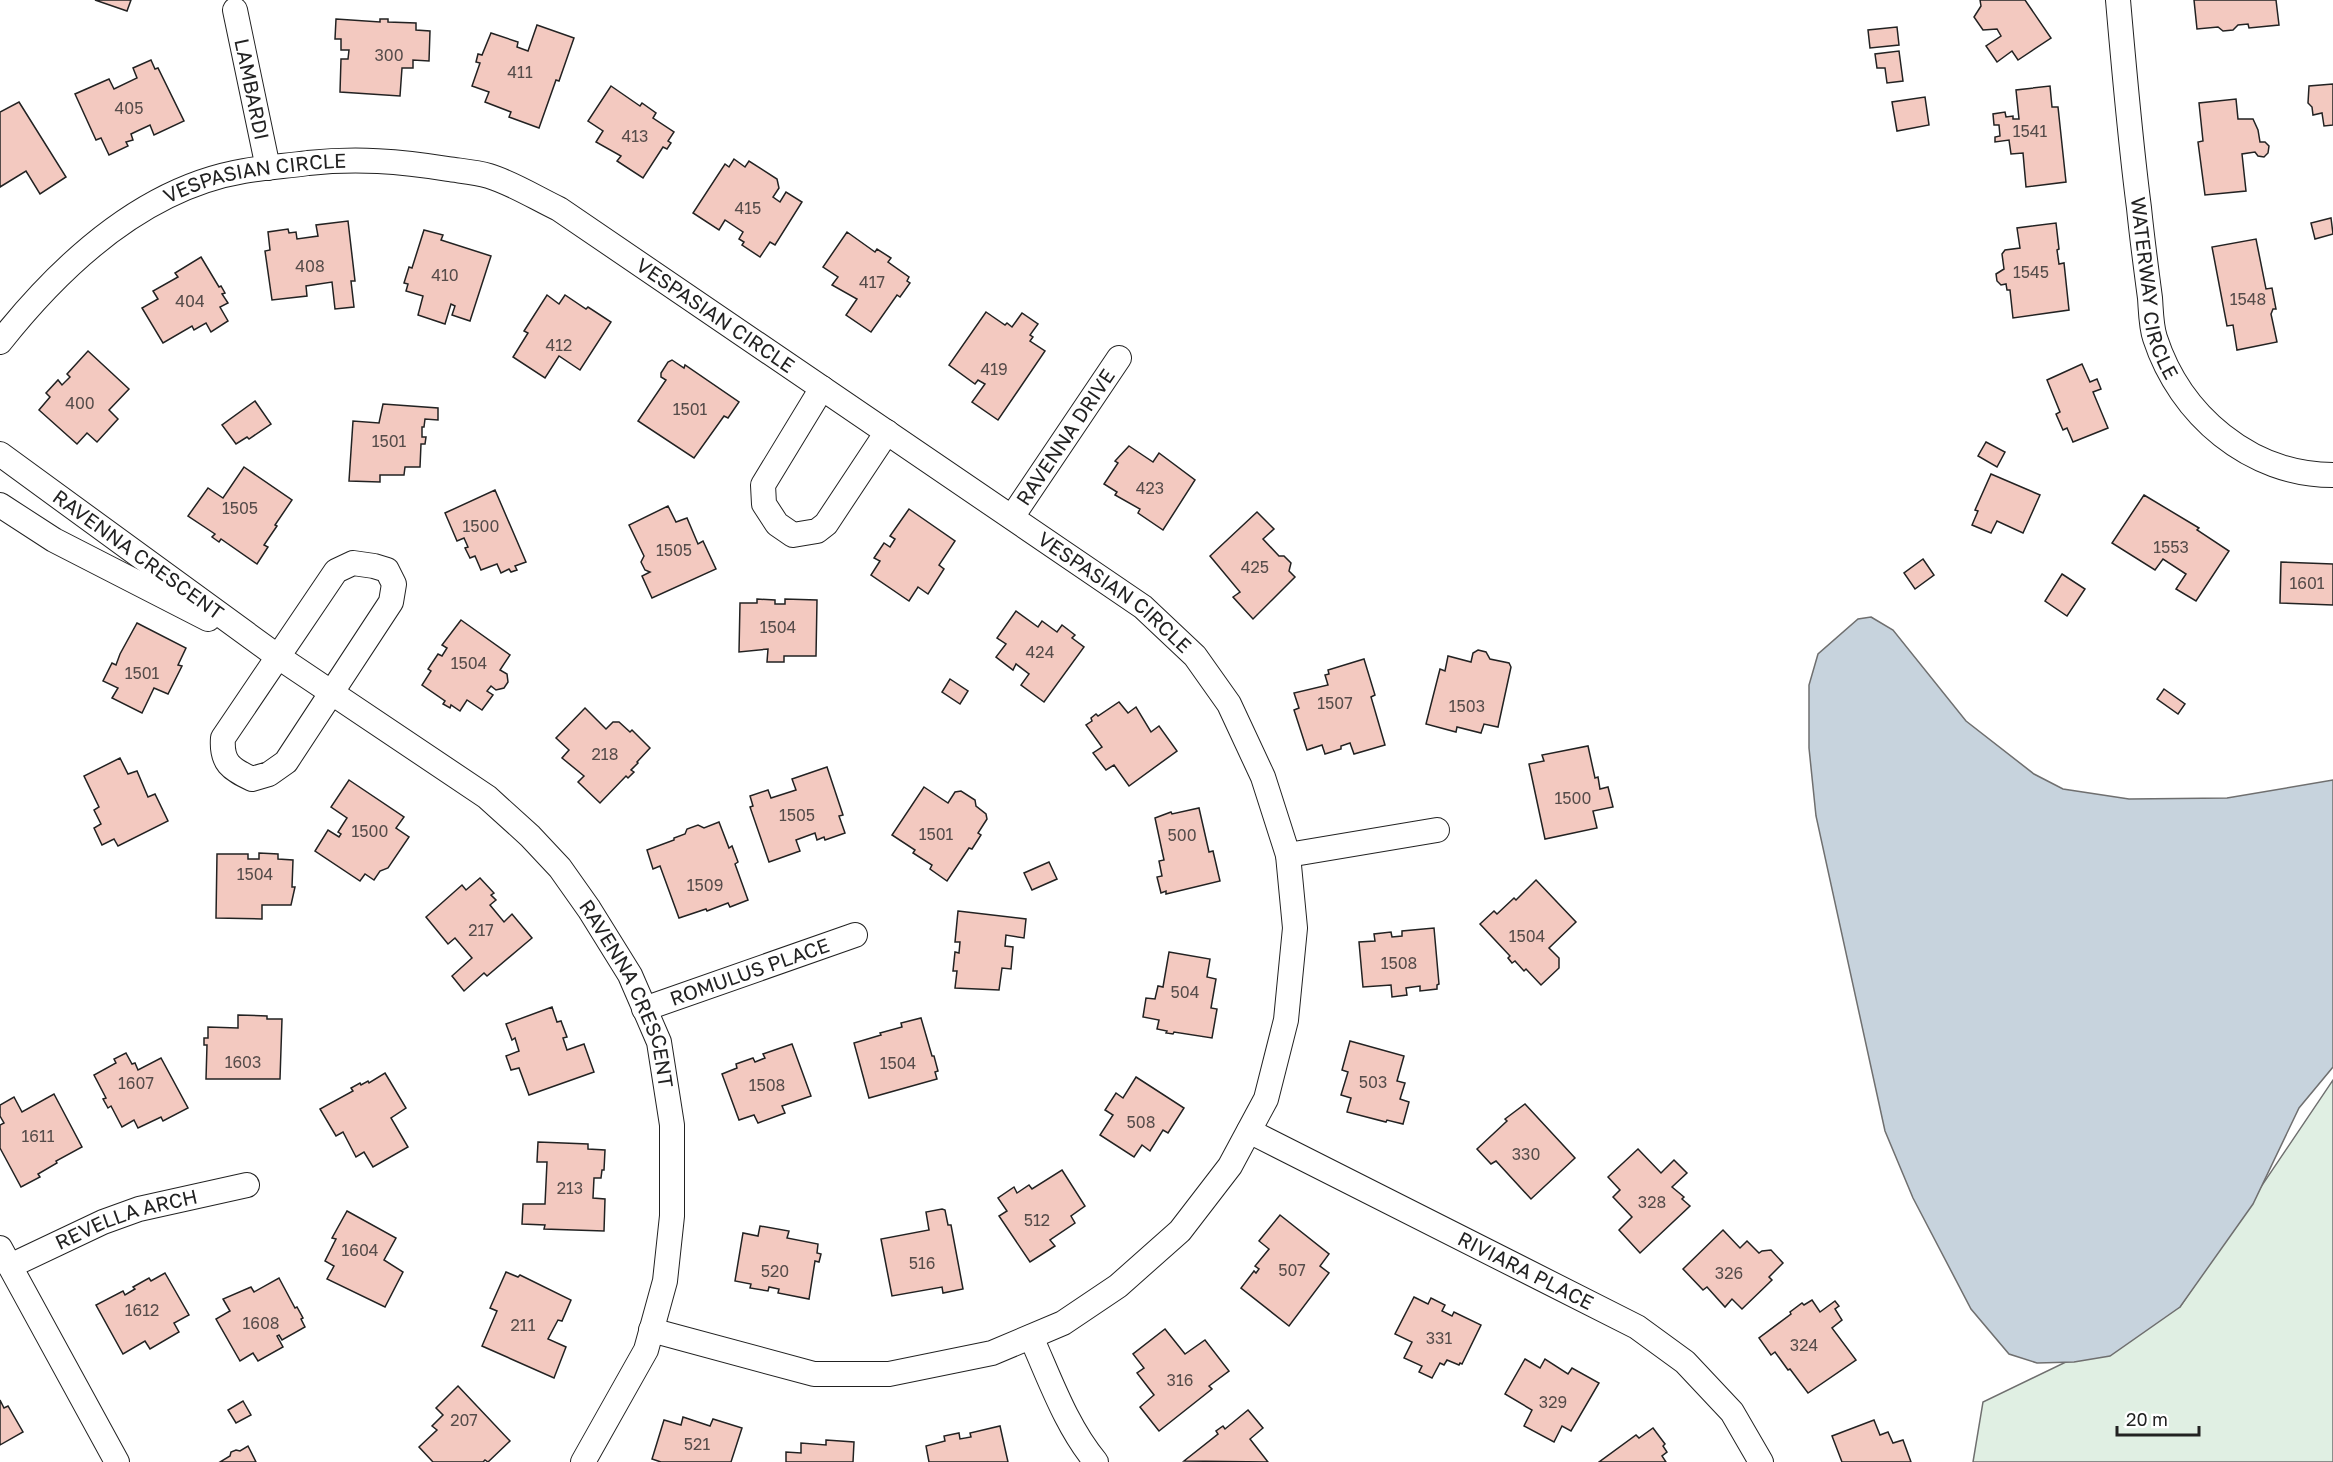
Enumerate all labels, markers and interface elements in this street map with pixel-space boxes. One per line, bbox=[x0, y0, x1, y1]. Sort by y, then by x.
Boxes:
street label: LAMBARDI bbox=[230, 36, 275, 142]
house number: 300 bbox=[374, 45, 404, 65]
house number: 411 bbox=[507, 62, 533, 82]
house number: 405 bbox=[115, 98, 143, 118]
house number: 1541 bbox=[2013, 121, 2048, 141]
house number: 413 bbox=[622, 126, 648, 146]
street label: VESPASIAN CIRCLE bbox=[159, 148, 346, 207]
street label: WATERWAY CIRCLE bbox=[2127, 195, 2184, 383]
house number: 415 bbox=[735, 198, 761, 218]
street label: VESPASIAN CIRCLE bbox=[632, 252, 800, 377]
house number: 408 bbox=[295, 256, 325, 276]
house number: 1545 bbox=[2013, 262, 2049, 282]
house number: 410 bbox=[431, 265, 459, 285]
house number: 417 bbox=[859, 272, 885, 292]
house number: 1548 bbox=[2230, 289, 2266, 309]
house number: 404 bbox=[175, 291, 205, 311]
house number: 412 bbox=[546, 335, 572, 355]
house number: 419 bbox=[980, 359, 1008, 379]
street label: RAVENNA DRIVE bbox=[1010, 364, 1119, 510]
house number: 400 bbox=[65, 393, 95, 413]
house number: 1501 bbox=[673, 399, 708, 419]
house number: 1501 bbox=[372, 431, 407, 451]
house number: 423 bbox=[1136, 478, 1164, 498]
street label: RAVENNA CRESCENT bbox=[49, 484, 229, 624]
house number: 1505 bbox=[222, 498, 258, 518]
house number: 1500 bbox=[463, 516, 499, 536]
street label: VESPASIAN CIRCLE bbox=[1034, 526, 1197, 657]
house number: 1553 bbox=[2153, 537, 2189, 557]
house number: 1505 bbox=[656, 540, 692, 560]
house number: 425 bbox=[1241, 557, 1269, 577]
house number: 1601 bbox=[2289, 573, 2325, 593]
house number: 1504 bbox=[760, 617, 796, 637]
house number: 424 bbox=[1026, 642, 1054, 662]
house number: 1504 bbox=[451, 653, 487, 673]
house number: 1501 bbox=[125, 663, 160, 683]
house number: 1507 bbox=[1317, 693, 1353, 713]
house number: 1503 bbox=[1449, 696, 1485, 716]
house number: 218 bbox=[592, 744, 618, 764]
house number: 1500 bbox=[1555, 788, 1591, 808]
house number: 1505 bbox=[779, 805, 815, 825]
house number: 1500 bbox=[352, 821, 388, 841]
house number: 1501 bbox=[919, 824, 954, 844]
house number: 500 bbox=[1167, 825, 1197, 845]
house number: 1504 bbox=[237, 864, 273, 884]
house number: 1509 bbox=[687, 875, 723, 895]
street label: RAVENNA CRESCENT bbox=[575, 895, 679, 1089]
house number: 217 bbox=[468, 920, 494, 940]
house number: 1504 bbox=[1509, 926, 1545, 946]
street label: ROMULUS PLACE bbox=[666, 932, 832, 1010]
house number: 1508 bbox=[1381, 953, 1417, 973]
house number: 504 bbox=[1171, 982, 1199, 1002]
house number: 1603 bbox=[225, 1052, 261, 1072]
house number: 1504 bbox=[880, 1053, 916, 1073]
house number: 503 bbox=[1359, 1072, 1387, 1092]
house number: 1607 bbox=[118, 1073, 154, 1093]
house number: 1508 bbox=[749, 1075, 785, 1095]
house number: 508 bbox=[1127, 1112, 1155, 1132]
house number: 1611 bbox=[22, 1126, 55, 1146]
house number: 330 bbox=[1512, 1144, 1540, 1164]
house number: 213 bbox=[557, 1178, 583, 1198]
street label: REVELLA ARCH bbox=[51, 1183, 199, 1254]
house number: 328 bbox=[1638, 1192, 1666, 1212]
house number: 512 bbox=[1024, 1210, 1050, 1230]
street label: RIVIARA PLACE bbox=[1454, 1226, 1598, 1314]
house number: 1604 bbox=[341, 1240, 379, 1260]
house number: 516 bbox=[909, 1253, 935, 1273]
house number: 507 bbox=[1278, 1260, 1306, 1280]
house number: 520 bbox=[761, 1261, 789, 1281]
house number: 326 bbox=[1715, 1263, 1743, 1283]
house number: 1612 bbox=[125, 1300, 159, 1320]
house number: 1608 bbox=[242, 1313, 280, 1333]
house number: 211 bbox=[511, 1315, 536, 1335]
house number: 331 bbox=[1426, 1328, 1452, 1348]
house number: 324 bbox=[1790, 1335, 1818, 1355]
house number: 316 bbox=[1167, 1370, 1193, 1390]
house number: 329 bbox=[1539, 1392, 1567, 1412]
scale bar bbox=[2117, 1399, 2200, 1437]
text: 20 m bbox=[2126, 1408, 2168, 1430]
house number: 207 bbox=[450, 1410, 478, 1430]
house number: 521 bbox=[684, 1434, 710, 1454]

